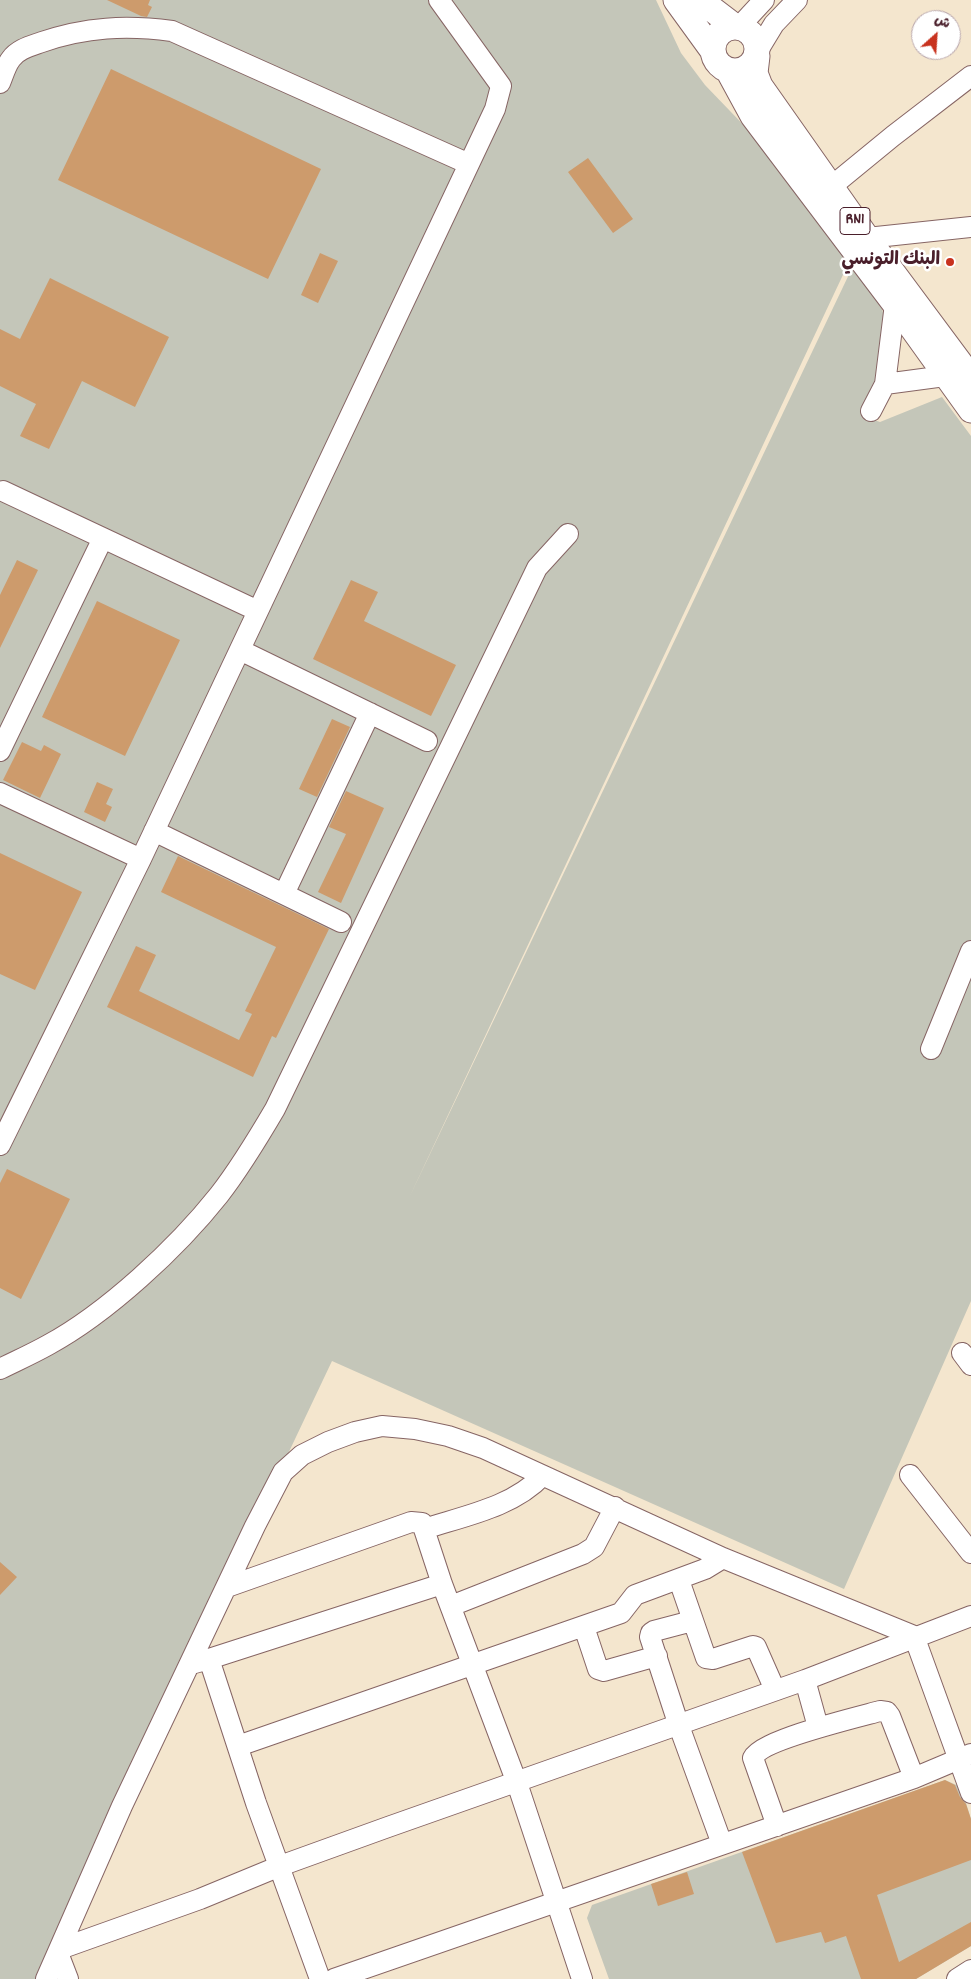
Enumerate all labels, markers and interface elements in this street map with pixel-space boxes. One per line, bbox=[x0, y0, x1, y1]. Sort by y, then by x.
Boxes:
north arrow bbox=[911, 10, 961, 60]
text: ش bbox=[931, 10, 953, 35]
road number: RN1 bbox=[840, 208, 870, 235]
place label: البنك التونسي bbox=[841, 251, 940, 273]
marker: البنك التونسي bbox=[944, 256, 956, 268]

